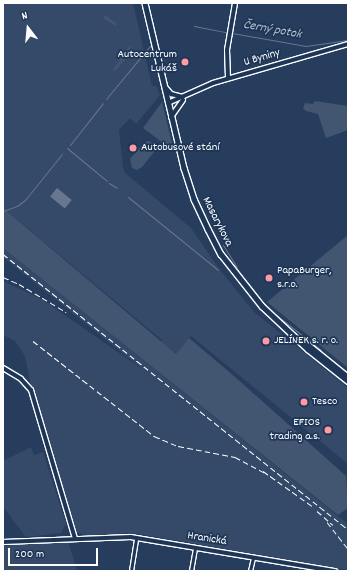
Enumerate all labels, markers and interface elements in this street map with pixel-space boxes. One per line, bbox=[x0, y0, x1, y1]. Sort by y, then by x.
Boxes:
north arrow bbox=[8, 8, 48, 48]
text: N bbox=[20, 8, 30, 25]
water label: Černý potok bbox=[242, 18, 302, 44]
street label: U Byniny bbox=[242, 46, 282, 70]
place label: Autocentrum Lukáš bbox=[118, 48, 177, 76]
marker: Autocentrum Lukáš bbox=[180, 57, 190, 67]
place label: Autobusové stání bbox=[141, 141, 219, 155]
marker: Autobusové stání bbox=[128, 143, 138, 153]
street label: Masarykova bbox=[198, 195, 236, 249]
place label: PapaBurger, s.r.o. bbox=[277, 264, 332, 292]
marker: PapaBurger, s.r.o. bbox=[264, 273, 274, 283]
place label: JELÍNEK s. r. o. bbox=[274, 334, 338, 348]
marker: JELÍNEK s. r. o. bbox=[261, 336, 271, 346]
place label: Tesco bbox=[312, 395, 337, 409]
marker: Tesco bbox=[299, 397, 309, 407]
place label: EFIOS trading a.s. bbox=[269, 416, 320, 444]
marker: EFIOS trading a.s. bbox=[323, 425, 333, 435]
street label: Hranická bbox=[186, 529, 228, 549]
scale bar bbox=[10, 540, 100, 566]
text: 200 m bbox=[15, 546, 44, 563]

